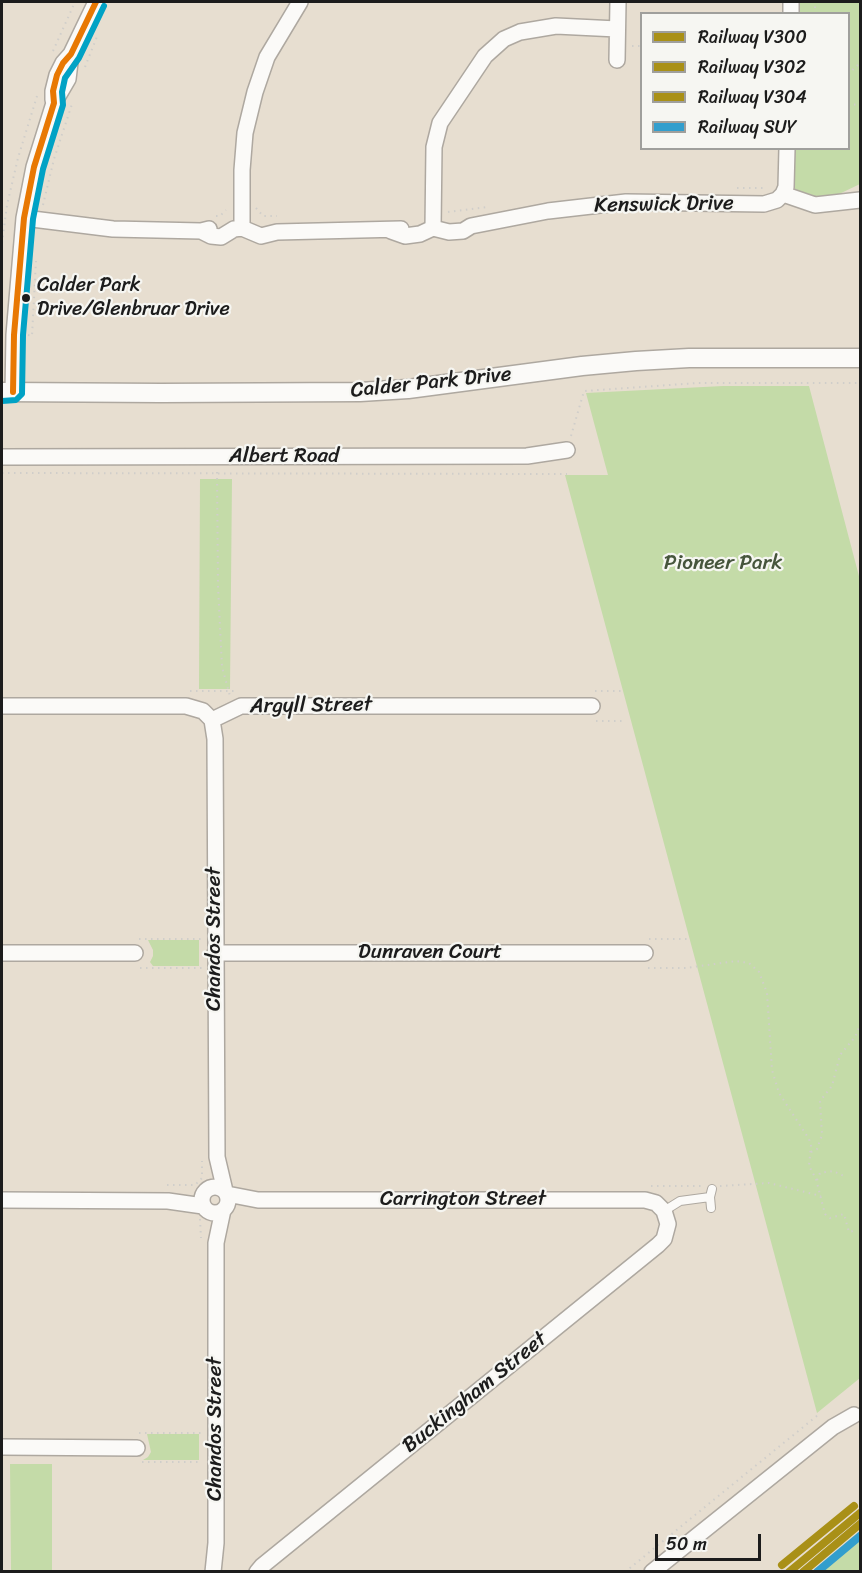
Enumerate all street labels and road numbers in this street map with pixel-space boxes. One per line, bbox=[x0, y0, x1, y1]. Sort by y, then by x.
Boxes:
street label: Kenswick Drive bbox=[594, 191, 734, 219]
street label: Calder Park Drive bbox=[349, 362, 513, 404]
street label: Albert Road bbox=[229, 444, 339, 470]
street label: Argyll Street bbox=[250, 692, 372, 720]
street label: Chandos Street bbox=[202, 867, 228, 1011]
street label: Dunraven Court bbox=[358, 940, 502, 966]
street label: Carrington Street bbox=[380, 1187, 546, 1213]
street label: Buckingham Street bbox=[398, 1327, 552, 1459]
street label: Chandos Street bbox=[203, 1357, 229, 1501]

